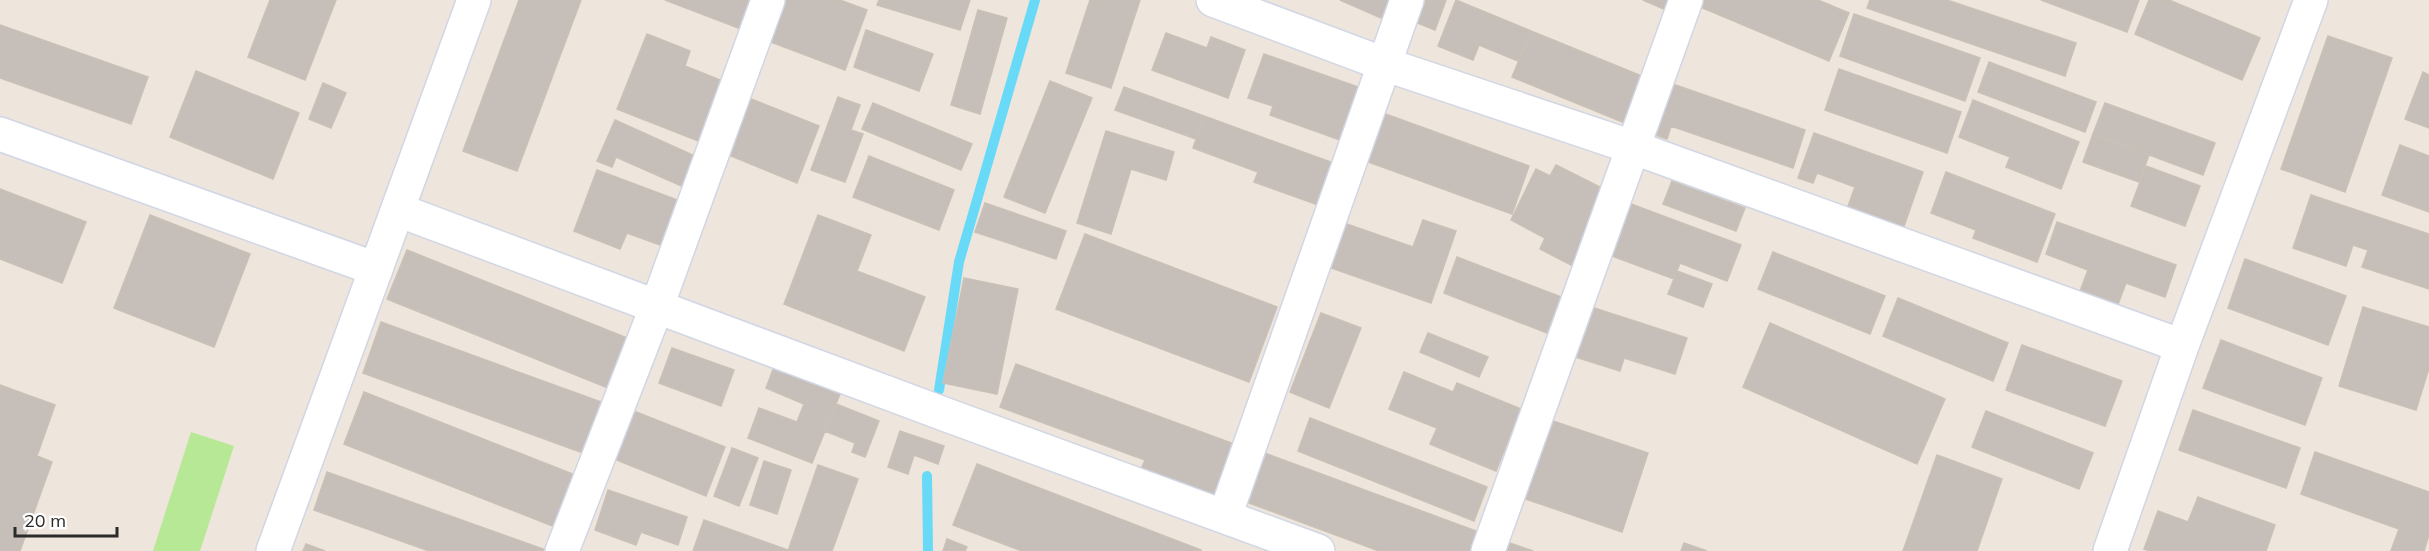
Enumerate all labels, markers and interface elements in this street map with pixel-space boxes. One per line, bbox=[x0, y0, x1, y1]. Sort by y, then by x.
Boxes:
scale bar bbox=[15, 500, 117, 538]
text: 20 m bbox=[24, 509, 66, 532]

